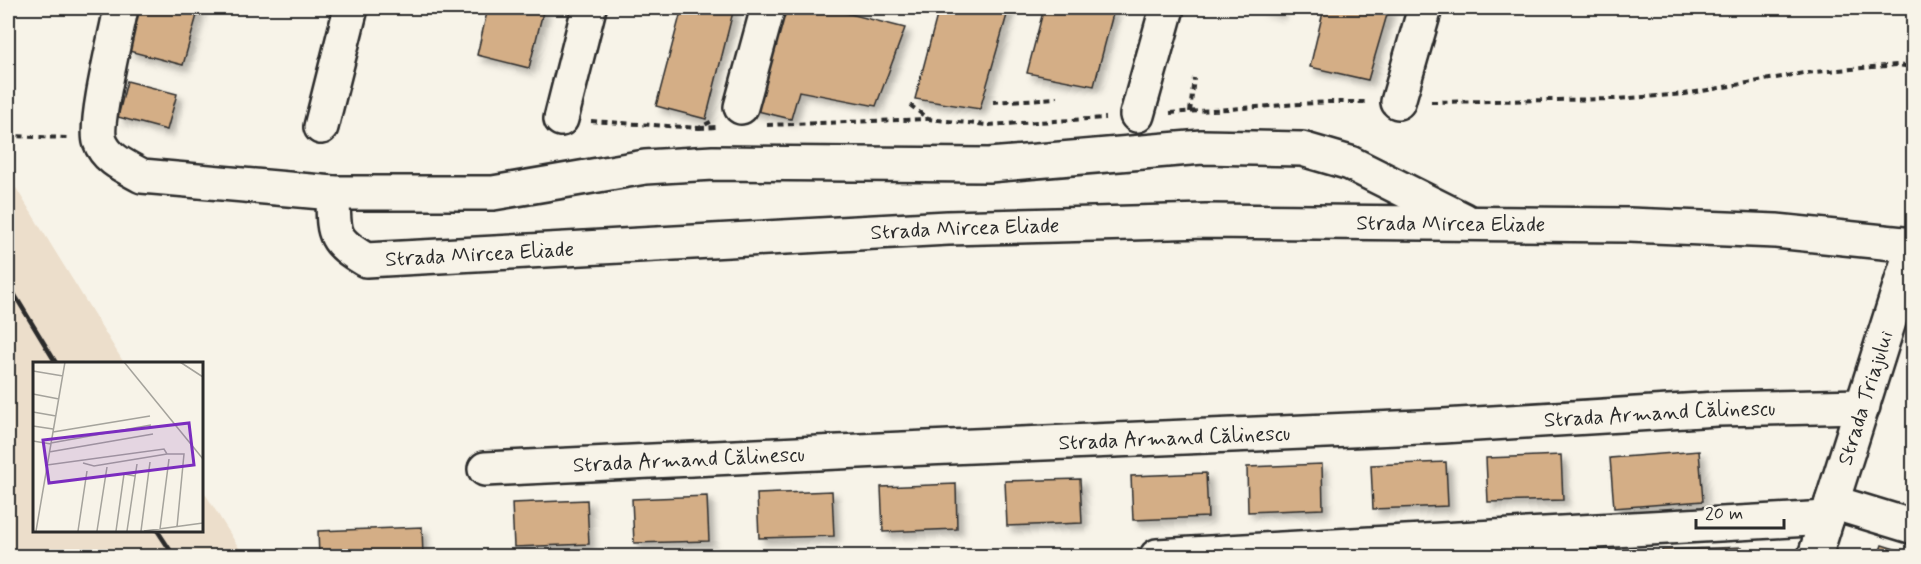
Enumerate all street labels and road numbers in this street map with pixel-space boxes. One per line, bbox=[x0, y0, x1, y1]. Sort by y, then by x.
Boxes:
street label: Strada Mircea Eliade bbox=[1356, 209, 1545, 239]
street label: Strada Mircea Eliade bbox=[870, 212, 1060, 247]
street label: Strada Mircea Eliade bbox=[384, 236, 575, 274]
street label: Strada Triajului bbox=[1832, 327, 1900, 469]
street label: Strada Armand Călinescu bbox=[1543, 395, 1776, 435]
street label: Strada Armand Călinescu bbox=[1058, 420, 1291, 457]
street label: Strada Armand Călinescu bbox=[572, 441, 805, 480]

